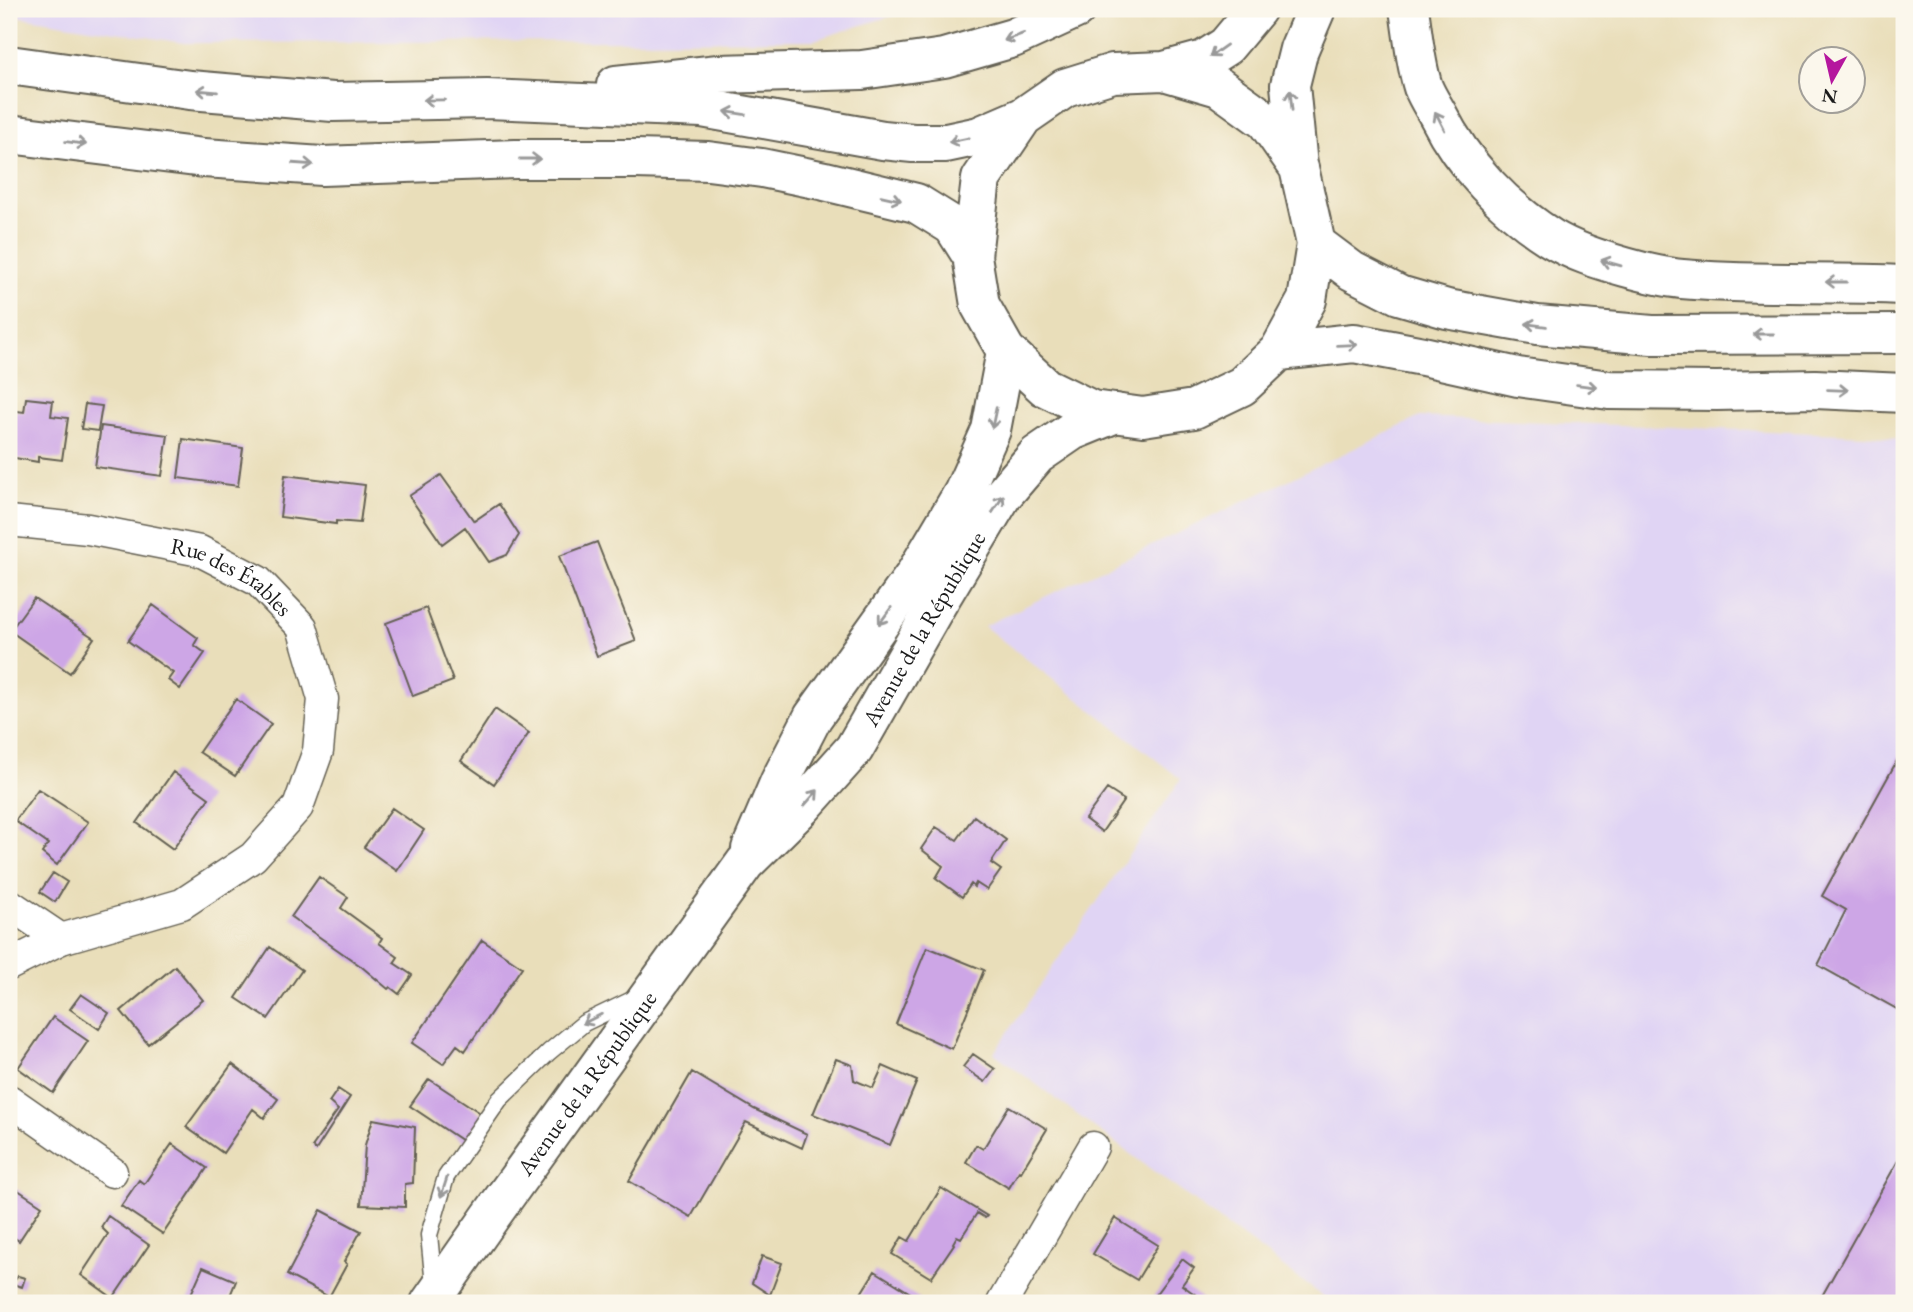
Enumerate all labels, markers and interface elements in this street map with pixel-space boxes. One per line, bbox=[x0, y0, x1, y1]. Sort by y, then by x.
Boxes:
one-way arrow bbox=[1003, 32, 1025, 44]
one-way arrow bbox=[1209, 44, 1228, 58]
north arrow bbox=[1798, 46, 1868, 116]
text: N bbox=[1820, 83, 1839, 110]
one-way arrow bbox=[197, 84, 219, 97]
one-way arrow bbox=[1285, 89, 1298, 112]
one-way arrow bbox=[423, 93, 446, 107]
one-way arrow bbox=[724, 106, 747, 119]
one-way arrow bbox=[1433, 111, 1447, 132]
one-way arrow bbox=[948, 134, 971, 148]
one-way arrow bbox=[65, 137, 87, 150]
one-way arrow bbox=[518, 152, 541, 166]
one-way arrow bbox=[291, 158, 314, 171]
one-way arrow bbox=[879, 191, 902, 205]
one-way arrow bbox=[1600, 255, 1622, 268]
one-way arrow bbox=[1825, 275, 1848, 289]
one-way arrow bbox=[1525, 318, 1547, 331]
one-way arrow bbox=[1751, 327, 1774, 341]
one-way arrow bbox=[1335, 338, 1358, 351]
one-way arrow bbox=[1575, 380, 1597, 393]
one-way arrow bbox=[1827, 384, 1850, 397]
one-way arrow bbox=[986, 406, 1000, 429]
one-way arrow bbox=[992, 494, 1006, 514]
street label: Avenue de la République bbox=[855, 526, 992, 732]
street label: Rue des Érables bbox=[168, 531, 299, 623]
one-way arrow bbox=[878, 606, 892, 625]
one-way arrow bbox=[803, 789, 819, 807]
street label: Avenue de la République bbox=[509, 985, 663, 1182]
one-way arrow bbox=[582, 1013, 603, 1027]
one-way arrow bbox=[436, 1176, 449, 1198]

